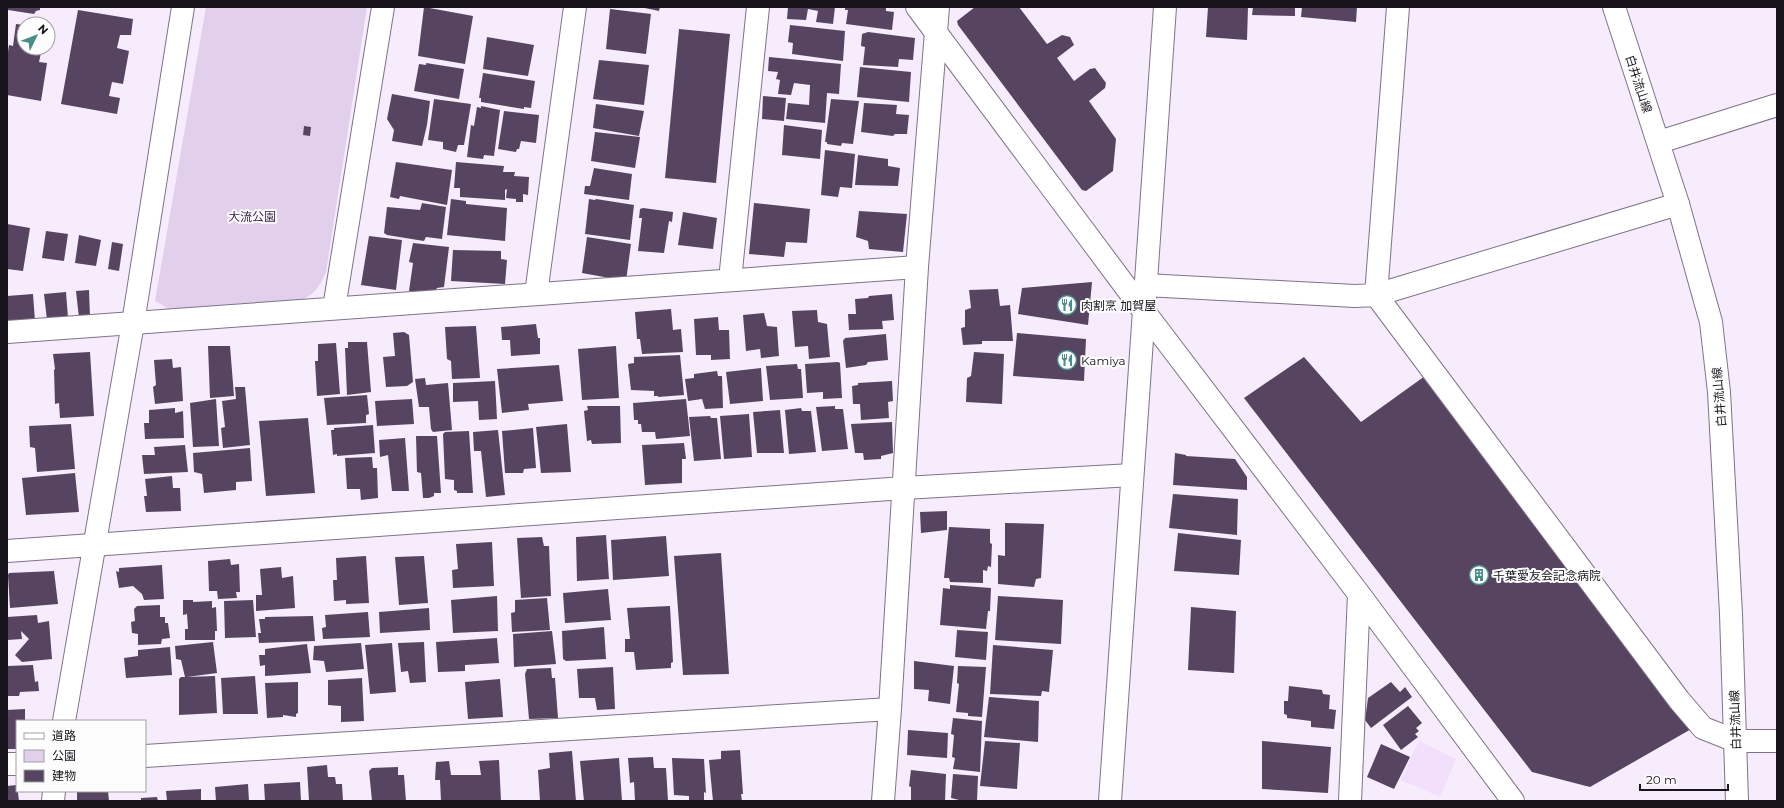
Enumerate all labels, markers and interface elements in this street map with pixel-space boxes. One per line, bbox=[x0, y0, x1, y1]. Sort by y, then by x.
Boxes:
north arrow bbox=[16, 16, 56, 56]
text: N bbox=[35, 21, 51, 37]
street label: 白井流山線 bbox=[1623, 53, 1655, 115]
park label: 大流公園 bbox=[228, 209, 276, 224]
restaurant icon: 肉割烹 加賀屋 bbox=[1056, 294, 1078, 316]
place label: 肉割烹 加賀屋 bbox=[1081, 298, 1156, 313]
restaurant icon: Kamiya bbox=[1056, 349, 1078, 371]
place label: Kamiya bbox=[1081, 353, 1126, 368]
street label: 白井流山線 bbox=[1709, 366, 1729, 428]
building icon: 千葉愛友会記念病院 bbox=[1468, 564, 1490, 586]
place label: 千葉愛友会記念病院 bbox=[1493, 568, 1601, 583]
street label: 白井流山線 bbox=[1726, 690, 1744, 750]
legend bbox=[16, 720, 146, 792]
text: 道路 bbox=[52, 728, 76, 743]
text: 公園 bbox=[52, 748, 76, 763]
scale bar bbox=[1640, 766, 1728, 792]
text: 建物 bbox=[52, 768, 76, 783]
text: 20 m bbox=[1646, 772, 1677, 787]

